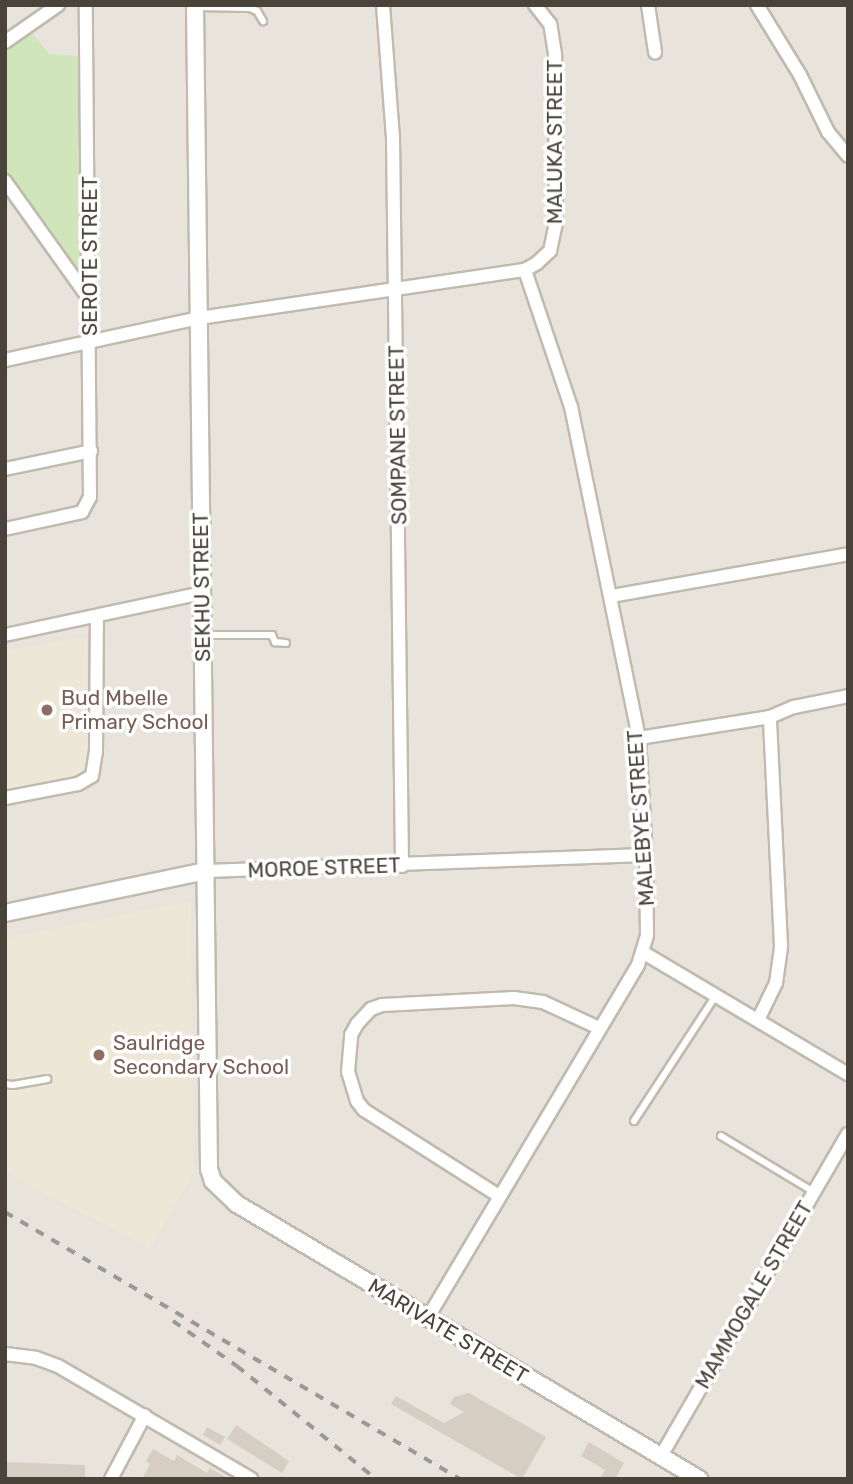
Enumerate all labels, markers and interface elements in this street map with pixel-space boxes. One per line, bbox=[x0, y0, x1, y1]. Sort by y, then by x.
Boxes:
street label: MALUKA STREET bbox=[542, 59, 568, 225]
street label: SEROTE STREET bbox=[77, 176, 103, 336]
street label: SOMPANE STREET bbox=[384, 345, 412, 525]
street label: SEKHU STREET bbox=[188, 512, 216, 662]
place label: Bud Mbelle Primary School bbox=[61, 685, 209, 735]
marker: Bud Mbelle Primary School bbox=[39, 702, 55, 718]
street label: MALEBYE STREET bbox=[622, 729, 660, 907]
street label: MOROE STREET bbox=[247, 853, 401, 883]
place label: Saulridge Secondary School bbox=[113, 1030, 290, 1080]
marker: Saulridge Secondary School bbox=[91, 1047, 107, 1063]
street label: MAMMOGALE STREET bbox=[690, 1197, 818, 1393]
street label: MARIVATE STREET bbox=[364, 1273, 532, 1389]

